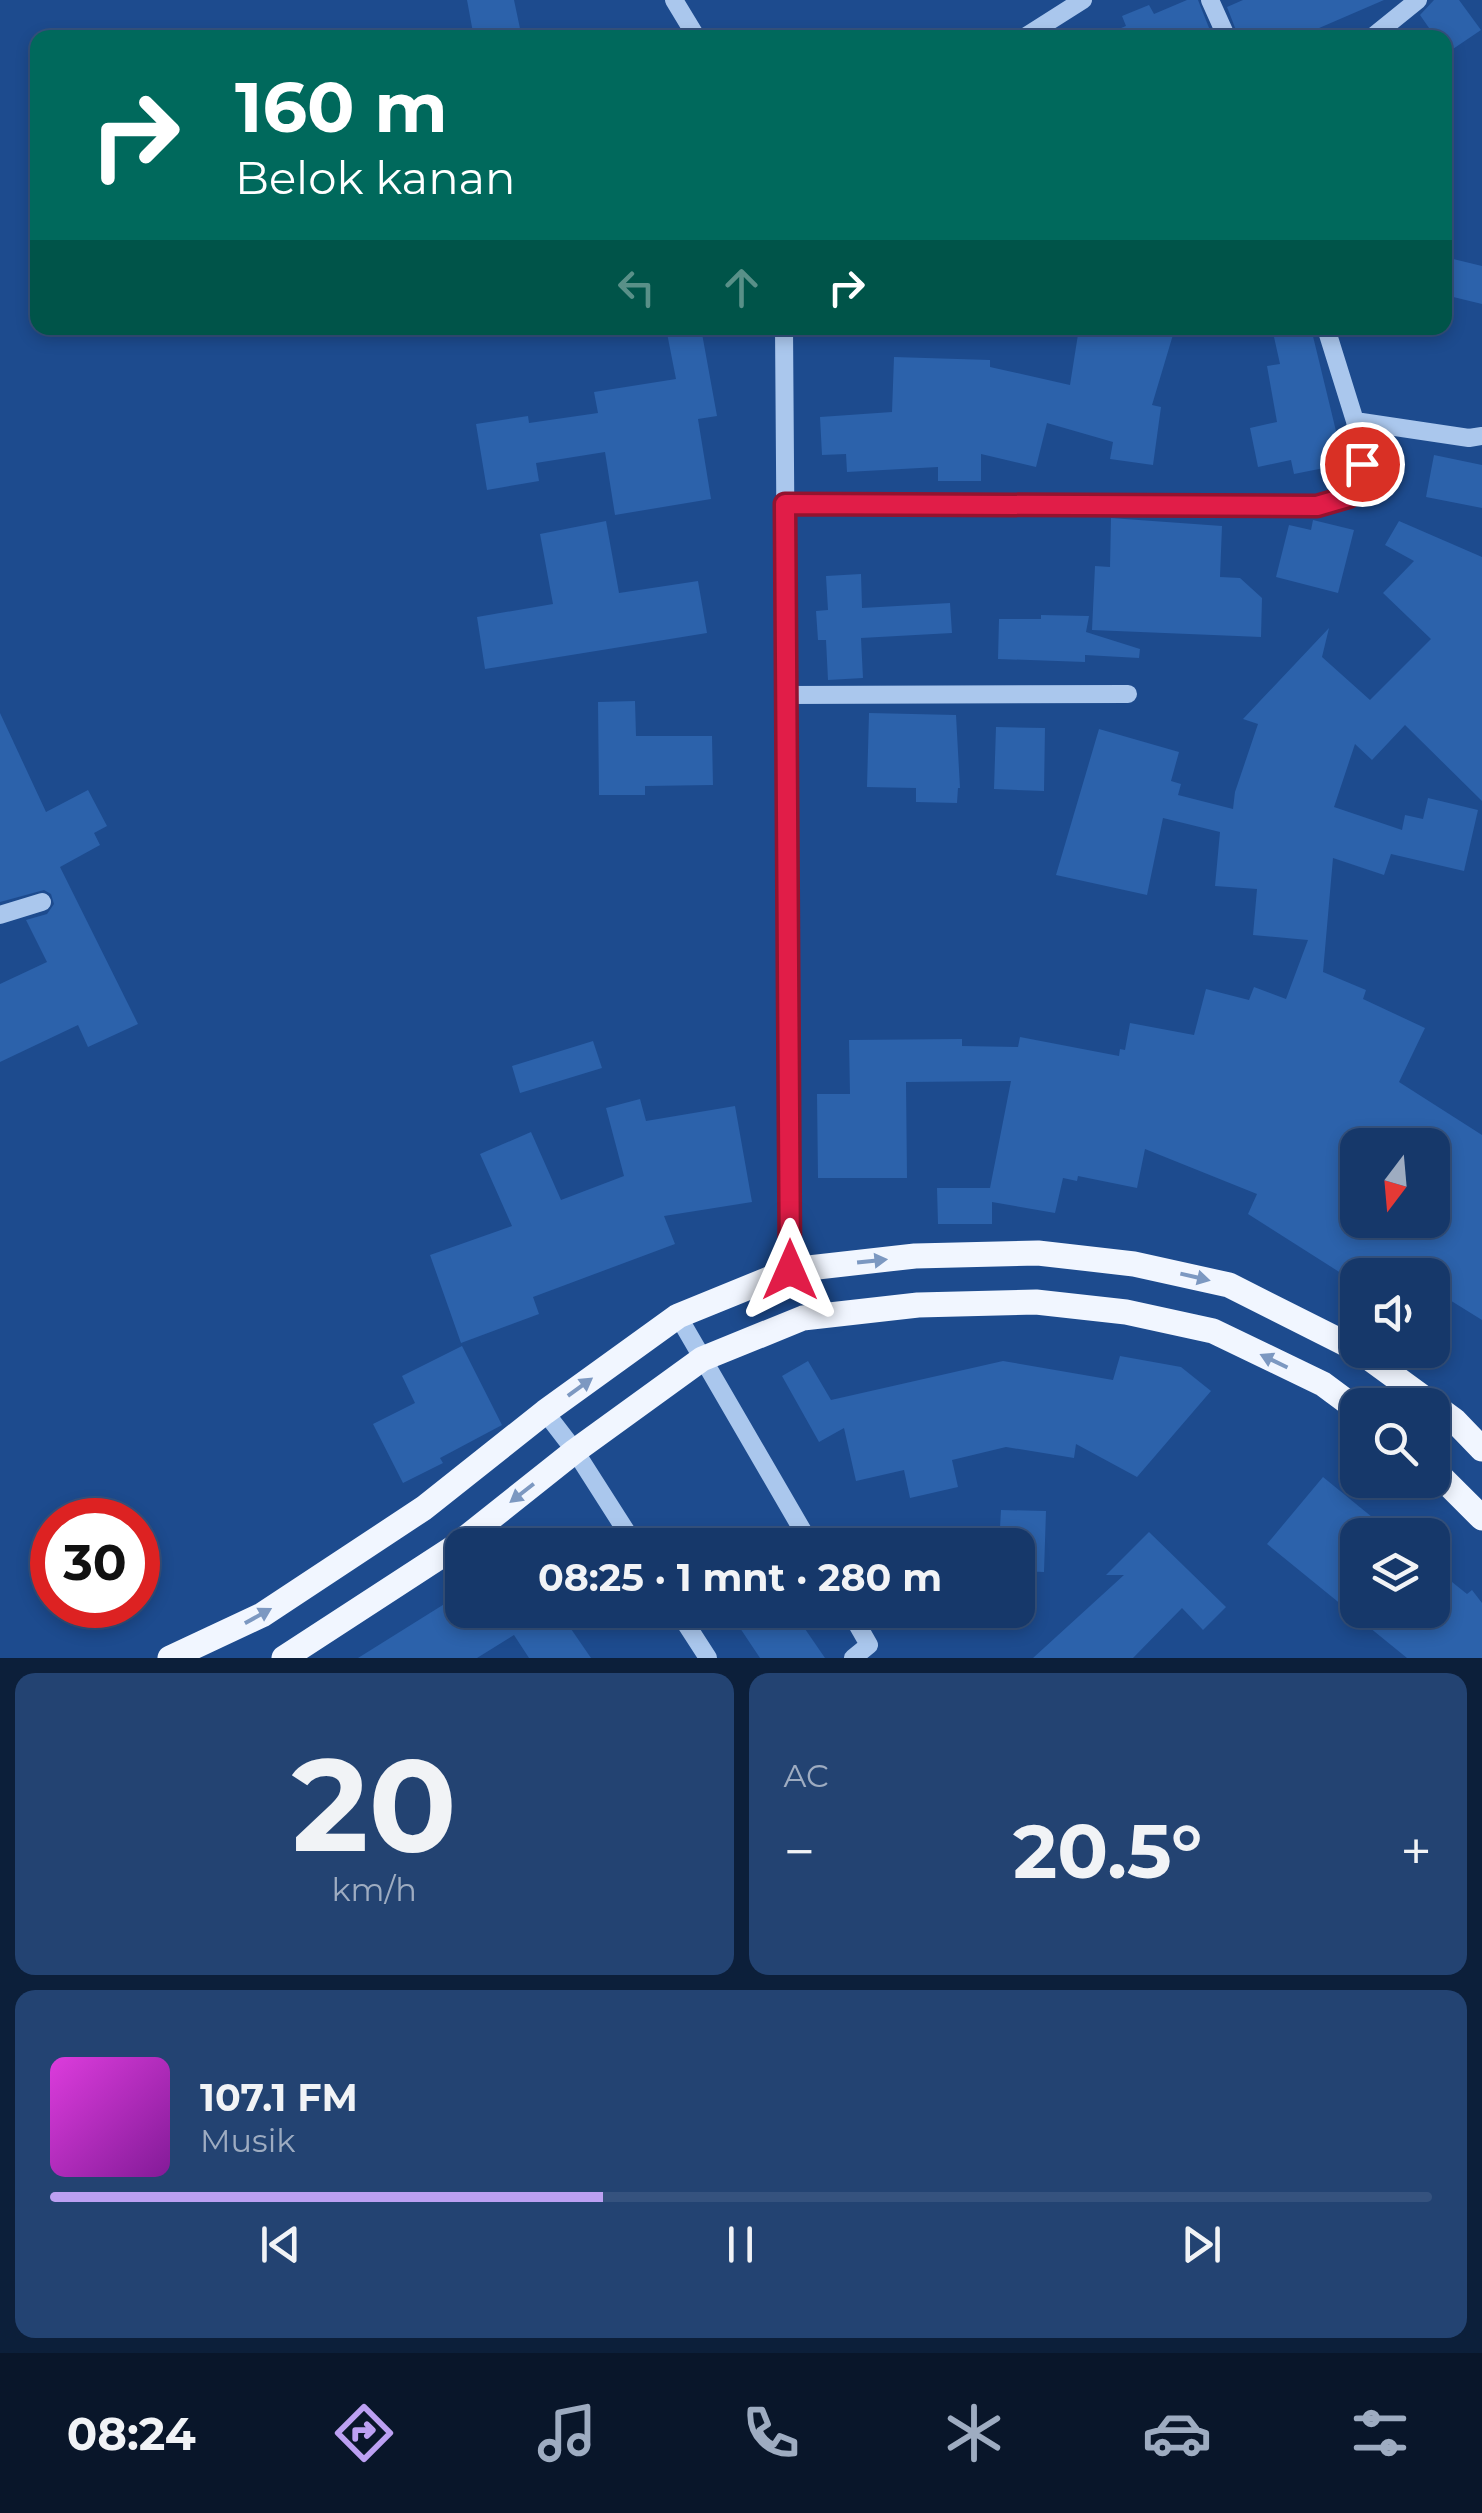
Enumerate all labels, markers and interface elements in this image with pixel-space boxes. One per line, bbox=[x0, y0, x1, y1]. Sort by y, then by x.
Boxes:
text: 160 m bbox=[235, 64, 448, 150]
icon: right bbox=[70, 70, 200, 200]
text: Belok kanan bbox=[235, 150, 516, 205]
icon: left bbox=[609, 260, 664, 315]
icon: ahead bbox=[714, 260, 769, 315]
icon: right bbox=[819, 260, 874, 315]
pin bbox=[1320, 422, 1405, 507]
icon: arrive bbox=[1335, 437, 1390, 492]
north arrow bbox=[1340, 1128, 1450, 1238]
map controls bbox=[1340, 1128, 1450, 1628]
position arrow bbox=[738, 1218, 842, 1322]
one-way arrow bbox=[857, 1253, 888, 1269]
button: sound bbox=[1340, 1258, 1450, 1368]
one-way arrow bbox=[1179, 1270, 1210, 1286]
one-way arrow bbox=[1259, 1352, 1288, 1369]
one-way arrow bbox=[566, 1378, 593, 1398]
button: search bbox=[1340, 1388, 1450, 1498]
one-way arrow bbox=[509, 1482, 534, 1503]
speed limit sign: 30 bbox=[30, 1498, 160, 1628]
button: layers bbox=[1340, 1518, 1450, 1628]
text: 08:25 · 1 mnt · 280 m bbox=[538, 1554, 942, 1601]
one-way arrow bbox=[244, 1607, 272, 1625]
text: 20 bbox=[292, 1725, 457, 1884]
text: AC bbox=[784, 1756, 829, 1795]
text: 20.5° bbox=[1013, 1805, 1202, 1897]
text: − bbox=[784, 1818, 815, 1885]
text: + bbox=[1400, 1818, 1432, 1885]
text: km/h bbox=[332, 1870, 417, 1909]
text: 107.1 FM bbox=[200, 2074, 358, 2121]
text: Musik bbox=[200, 2121, 295, 2160]
icon: previous bbox=[253, 2217, 308, 2272]
icon: pause bbox=[713, 2217, 768, 2272]
icon: next bbox=[1174, 2217, 1229, 2272]
icon: directions bbox=[329, 2398, 399, 2468]
icon: music bbox=[532, 2398, 602, 2468]
icon: phone bbox=[736, 2398, 806, 2468]
icon: climate bbox=[939, 2398, 1009, 2468]
icon: car bbox=[1142, 2398, 1212, 2468]
icon: filters bbox=[1345, 2398, 1415, 2468]
text: 08:24 bbox=[67, 2406, 196, 2461]

